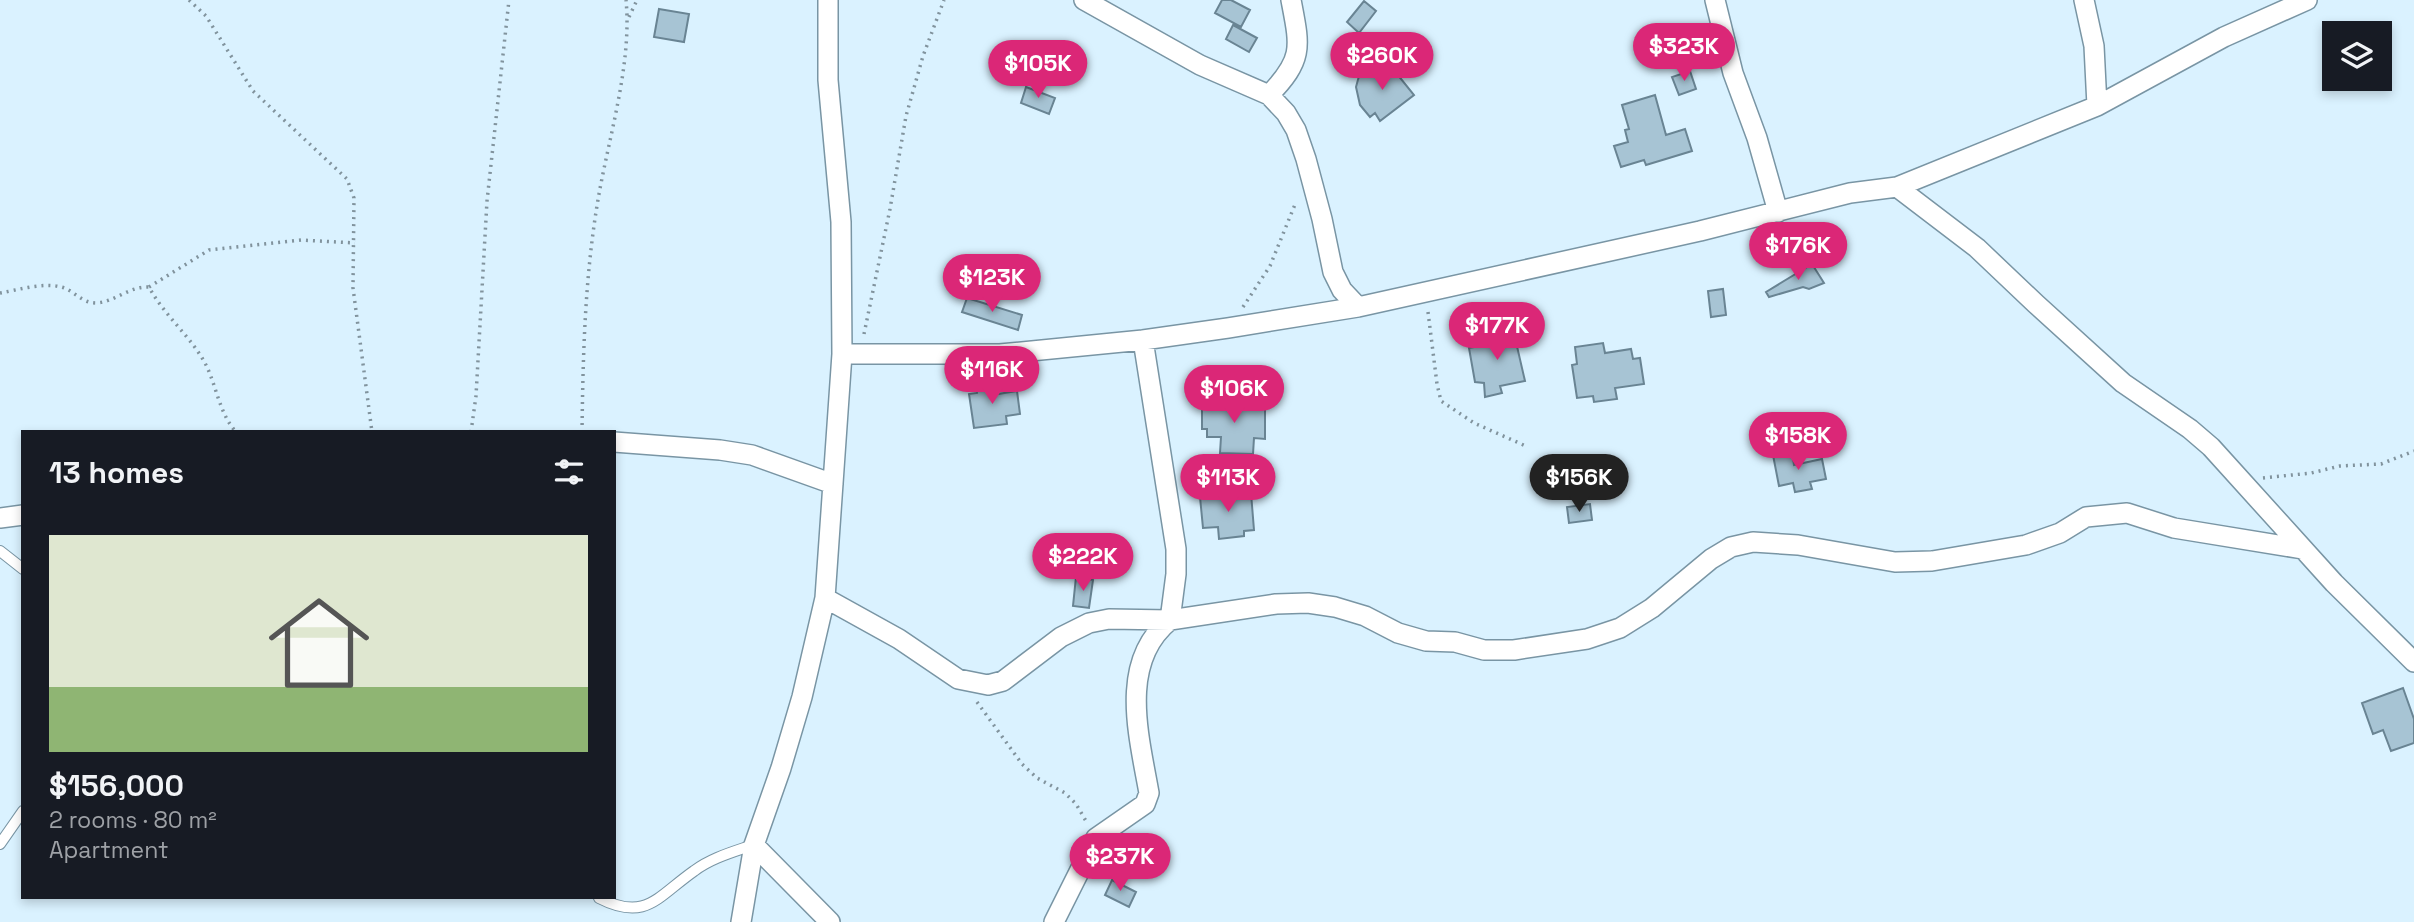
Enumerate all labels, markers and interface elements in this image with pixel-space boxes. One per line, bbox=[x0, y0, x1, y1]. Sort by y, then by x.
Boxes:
map controls bbox=[2322, 21, 2392, 91]
button: layers bbox=[2322, 21, 2392, 91]
pin: $323K bbox=[1635, 24, 1733, 83]
text: $323K bbox=[1649, 31, 1719, 61]
pin: $260K bbox=[1333, 32, 1431, 92]
text: $260K bbox=[1346, 40, 1418, 70]
pin: $105K bbox=[989, 41, 1087, 100]
text: $105K bbox=[1004, 48, 1072, 78]
pin: $176K bbox=[1749, 222, 1847, 282]
text: $176K bbox=[1765, 230, 1831, 260]
pin: $123K bbox=[943, 254, 1041, 314]
text: $123K bbox=[959, 262, 1025, 292]
pin: $177K bbox=[1448, 302, 1546, 362]
text: $177K bbox=[1465, 310, 1529, 340]
pin: $116K bbox=[943, 346, 1041, 406]
text: $116K bbox=[960, 354, 1024, 384]
pin: $106K bbox=[1185, 366, 1283, 425]
text: $106K bbox=[1200, 373, 1268, 403]
pin: $158K bbox=[1749, 412, 1847, 472]
text: $158K bbox=[1765, 420, 1831, 450]
text: 13 homes bbox=[49, 453, 184, 492]
icon: filters bbox=[550, 453, 588, 491]
pin: $113K bbox=[1179, 454, 1277, 514]
pin: $156K bbox=[1530, 454, 1628, 514]
text: $113K bbox=[1196, 462, 1260, 492]
text: $156K bbox=[1546, 462, 1612, 492]
pin: $222K bbox=[1034, 534, 1132, 593]
text: $222K bbox=[1048, 541, 1118, 571]
icon: home bbox=[256, 580, 382, 706]
text: $156,000 bbox=[49, 766, 184, 805]
text: 2 rooms · 80 m² bbox=[49, 805, 217, 835]
pin: $237K bbox=[1071, 834, 1169, 893]
text: Apartment bbox=[49, 835, 169, 865]
text: $237K bbox=[1086, 841, 1154, 871]

